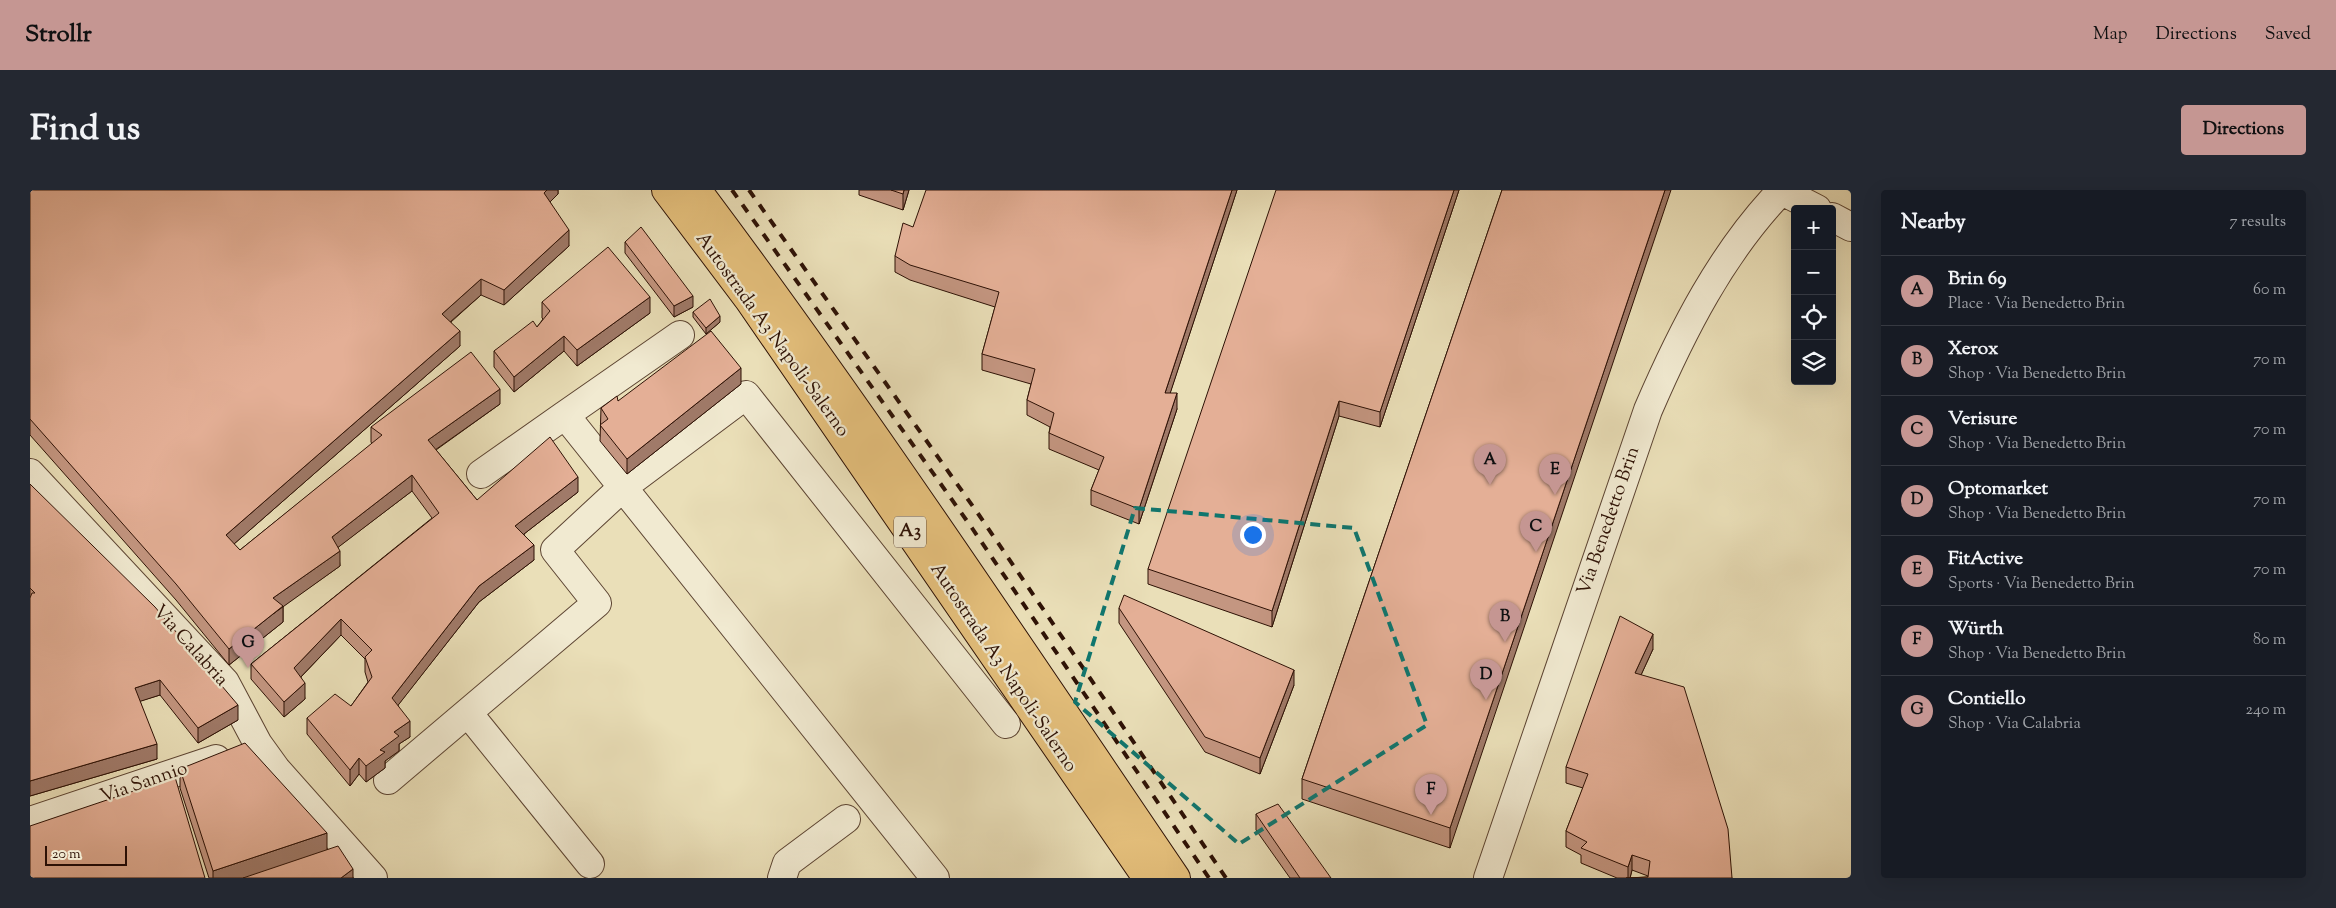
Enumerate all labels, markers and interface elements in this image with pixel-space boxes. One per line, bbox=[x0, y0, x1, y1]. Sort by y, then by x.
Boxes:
text: Strollr bbox=[25, 18, 92, 52]
text: Map bbox=[2093, 22, 2128, 48]
text: Directions bbox=[2156, 22, 2237, 48]
text: Saved bbox=[2265, 22, 2311, 48]
text: Find us bbox=[30, 105, 140, 156]
button: Directions bbox=[2181, 105, 2306, 155]
map controls bbox=[1791, 205, 1836, 385]
button: + bbox=[1791, 205, 1836, 250]
text: Nearby bbox=[1901, 208, 1966, 238]
text: 7 results bbox=[2230, 211, 2286, 234]
street label: Autostrada A3 Napoli-Salerno bbox=[688, 227, 856, 443]
button: − bbox=[1791, 250, 1836, 295]
text: Brin 69 bbox=[1948, 266, 2006, 293]
text: A bbox=[1911, 279, 1924, 302]
text: 60 m bbox=[2253, 279, 2286, 302]
text: Place · Via Benedetto Brin bbox=[1948, 293, 2125, 316]
button: locate bbox=[1791, 295, 1836, 340]
text: Xerox bbox=[1948, 336, 1998, 363]
button: layers bbox=[1791, 340, 1836, 385]
text: B bbox=[1912, 349, 1922, 372]
text: 70 m bbox=[2253, 349, 2286, 372]
text: Shop · Via Benedetto Brin bbox=[1948, 363, 2126, 386]
text: Verisure bbox=[1948, 406, 2017, 433]
text: C bbox=[1911, 419, 1923, 442]
text: 70 m bbox=[2253, 419, 2286, 442]
text: Shop · Via Benedetto Brin bbox=[1948, 433, 2126, 456]
street label: Via Benedetto Brin bbox=[1571, 443, 1647, 599]
pin: A bbox=[1474, 444, 1506, 485]
pin: E bbox=[1539, 454, 1571, 495]
text: Optomarket bbox=[1948, 476, 2048, 503]
text: D bbox=[1911, 489, 1923, 512]
text: 70 m bbox=[2253, 489, 2286, 512]
text: Shop · Via Benedetto Brin bbox=[1948, 503, 2126, 526]
pin: C bbox=[1520, 511, 1552, 552]
road number: A3 bbox=[894, 517, 926, 548]
your location bbox=[1240, 522, 1266, 548]
text: FitActive bbox=[1948, 546, 2023, 573]
street label: Autostrada A3 Napoli-Salerno bbox=[923, 558, 1083, 778]
text: E bbox=[1912, 559, 1922, 582]
text: 70 m bbox=[2253, 559, 2286, 582]
text: Sports · Via Benedetto Brin bbox=[1948, 573, 2135, 596]
street label: Via Calabria bbox=[146, 599, 234, 693]
pin: B bbox=[1489, 601, 1521, 642]
text: Würth bbox=[1948, 616, 2004, 643]
pin: G bbox=[232, 627, 264, 668]
text: F bbox=[1913, 629, 1921, 652]
text: 80 m bbox=[2253, 629, 2286, 652]
text: Shop · Via Benedetto Brin bbox=[1948, 643, 2126, 666]
pin: D bbox=[1470, 659, 1502, 700]
text: Contiello bbox=[1948, 686, 2026, 713]
text: G bbox=[1910, 699, 1924, 722]
text: 240 m bbox=[2245, 699, 2286, 722]
text: Shop · Via Calabria bbox=[1948, 713, 2081, 736]
street label: Via Sannio bbox=[97, 755, 191, 811]
pin: F bbox=[1415, 774, 1447, 815]
scale bar bbox=[45, 843, 128, 866]
text: 20 m bbox=[52, 845, 81, 865]

